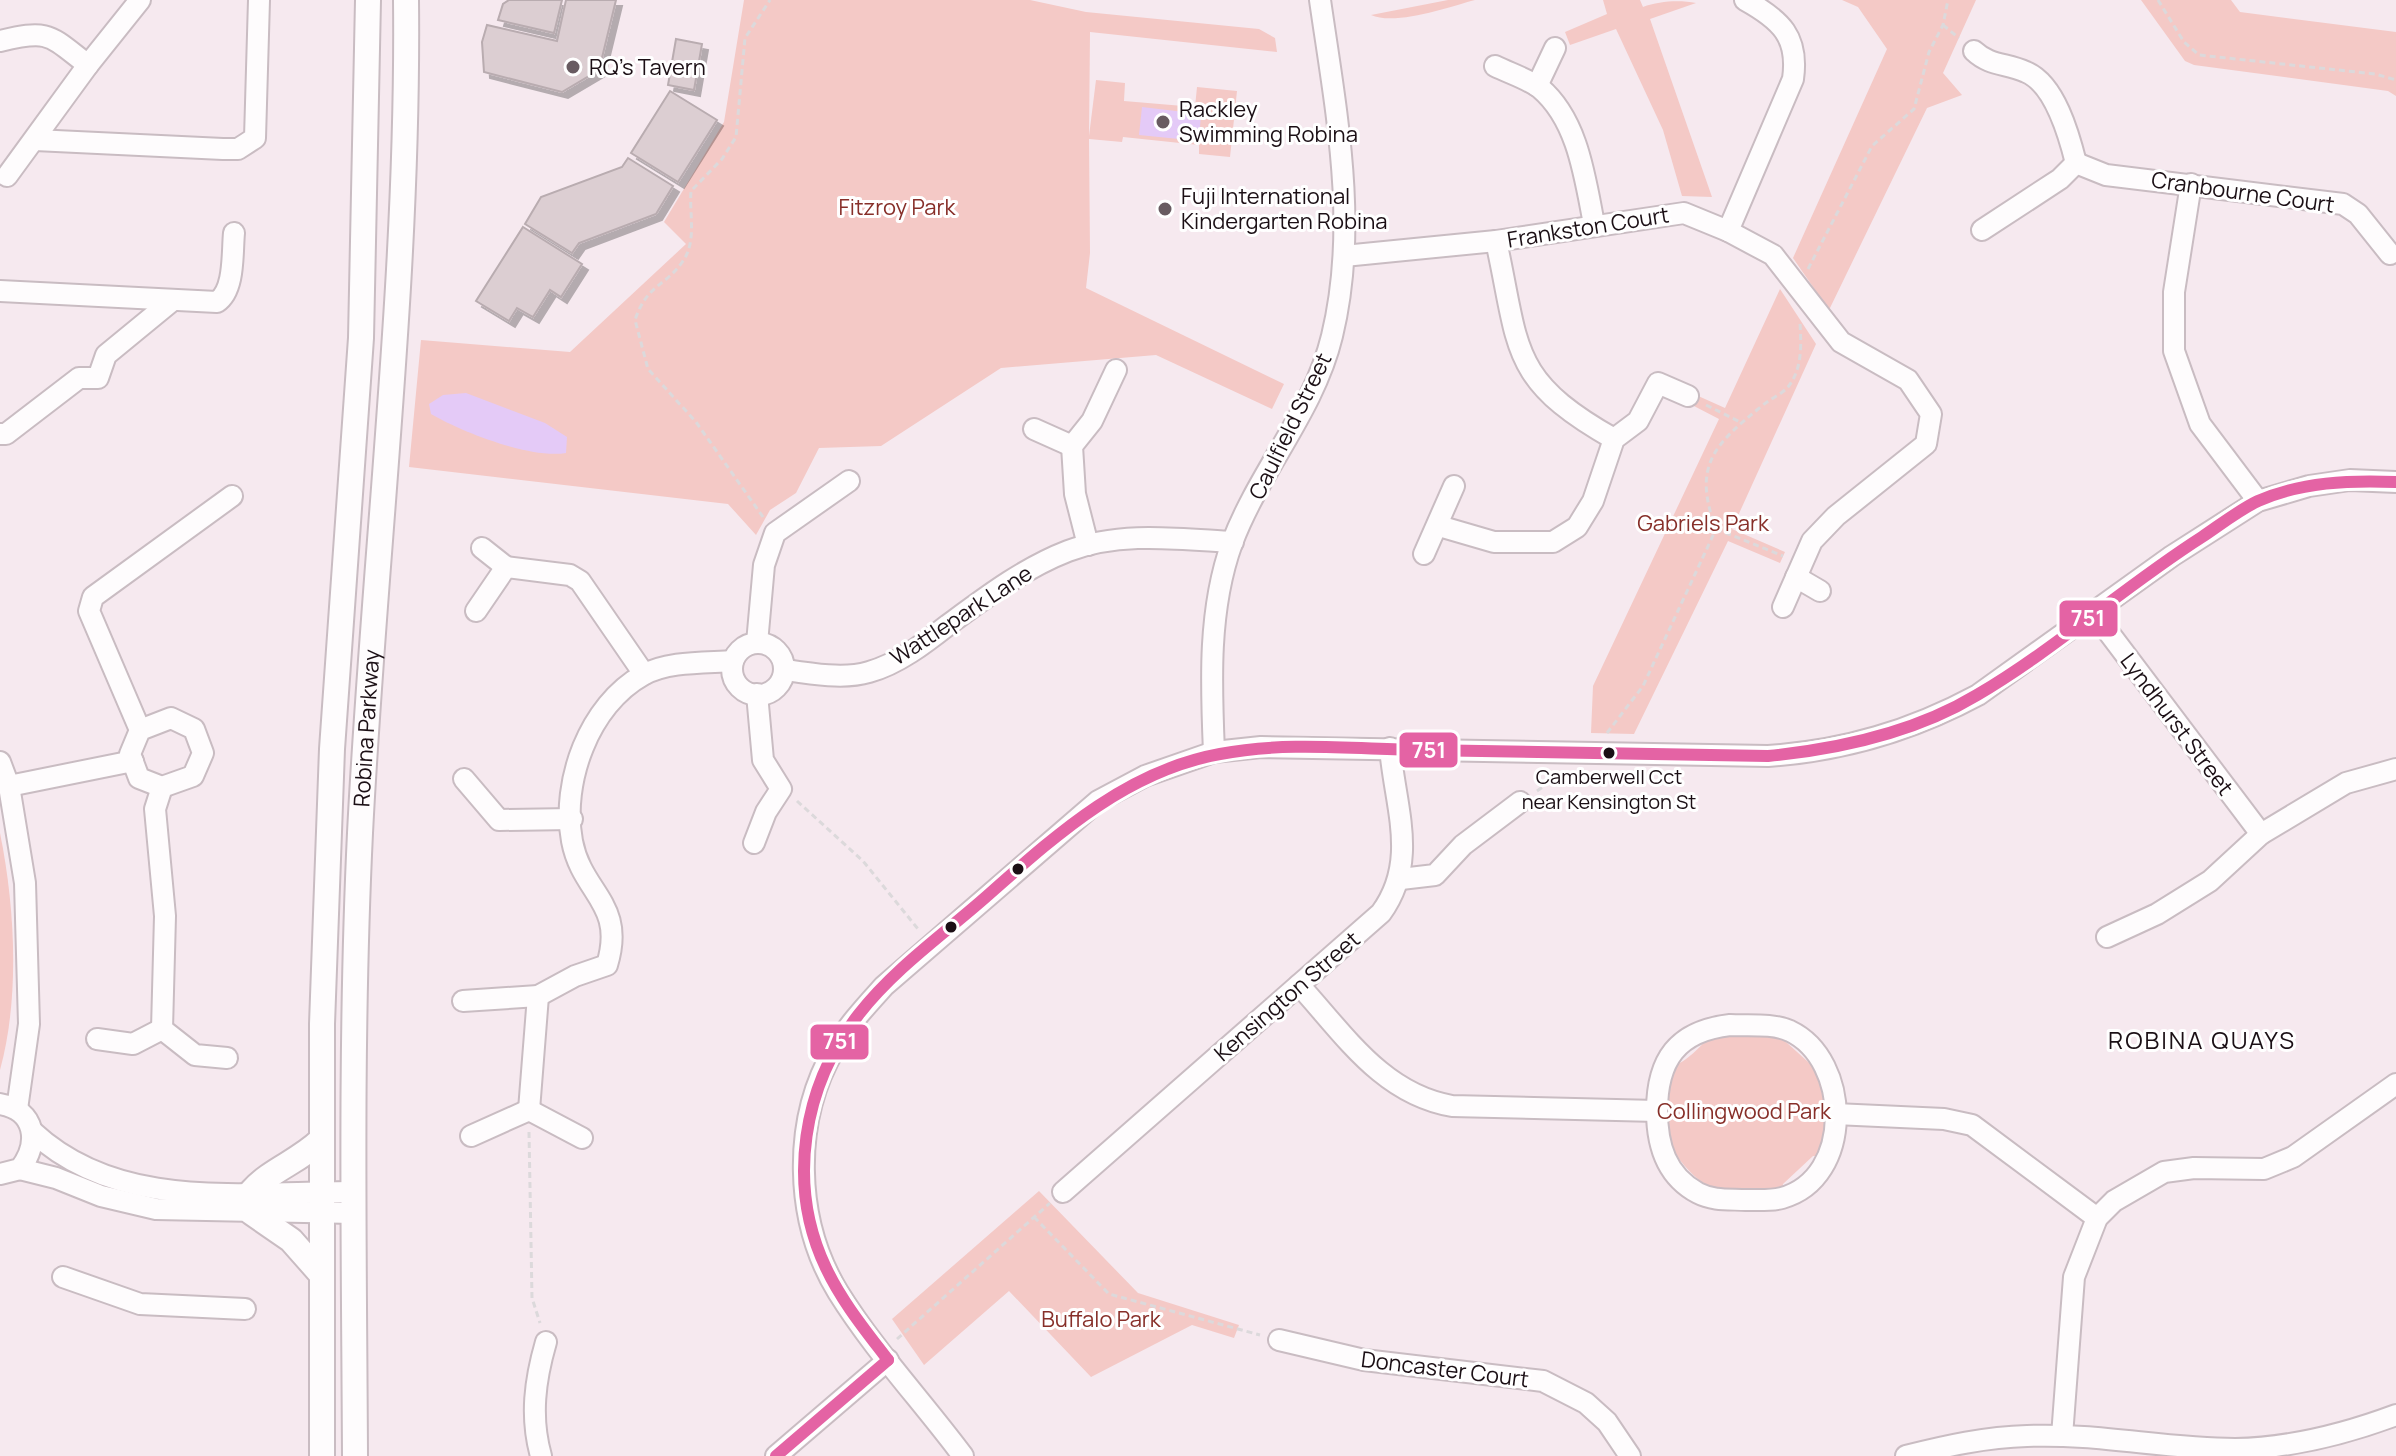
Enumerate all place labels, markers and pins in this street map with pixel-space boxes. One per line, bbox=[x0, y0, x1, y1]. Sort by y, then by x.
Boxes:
place label: RQ's Tavern bbox=[589, 52, 706, 82]
marker: RQ's Tavern bbox=[564, 58, 582, 76]
place label: Rackley Swimming Robina bbox=[1179, 94, 1358, 149]
marker: Rackley Swimming Robina bbox=[1154, 113, 1172, 131]
place label: Fuji International Kindergarten Robina bbox=[1181, 181, 1387, 236]
marker: Fuji International Kindergarten Robina bbox=[1156, 200, 1174, 218]
marker: Camberwell Cct near Kensington St bbox=[1601, 745, 1617, 761]
place label: Camberwell Cct near Kensington St bbox=[1522, 763, 1696, 815]
unlabelled marker bbox=[1010, 861, 1026, 877]
unlabelled marker bbox=[943, 919, 959, 935]

